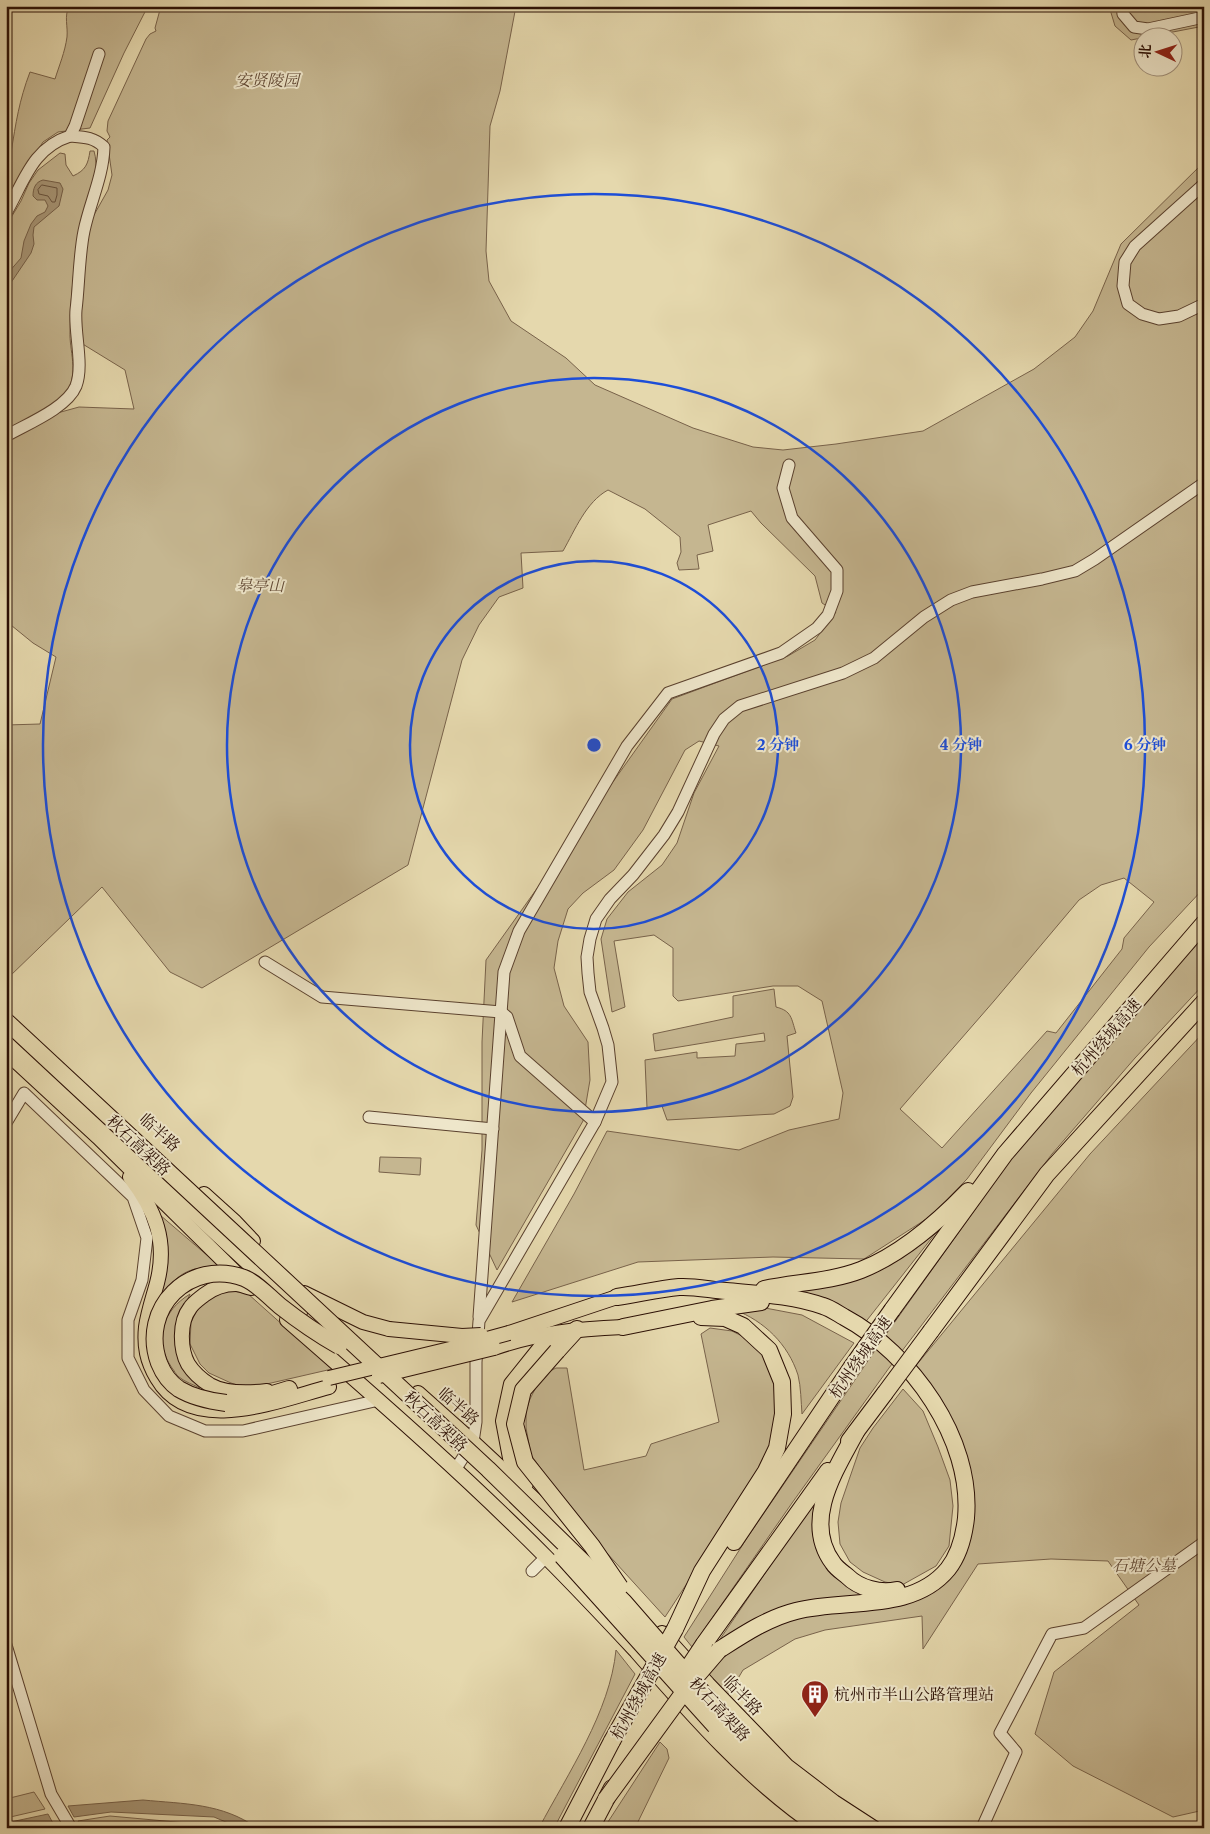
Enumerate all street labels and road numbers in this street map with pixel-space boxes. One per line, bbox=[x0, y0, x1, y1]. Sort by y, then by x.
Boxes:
street label: 杭州绕城高速 bbox=[1067, 994, 1145, 1080]
street label: 临半路 bbox=[135, 1109, 185, 1155]
street label: 秋石高架路 bbox=[103, 1110, 175, 1180]
street label: 杭州绕城高速 bbox=[824, 1312, 896, 1402]
street label: 临半路 bbox=[434, 1383, 484, 1429]
street label: 秋石高架路 bbox=[400, 1386, 472, 1456]
street label: 杭州绕城高速 bbox=[606, 1649, 670, 1743]
street label: 临半路 bbox=[719, 1671, 767, 1719]
street label: 秋石高架路 bbox=[685, 1673, 755, 1745]

